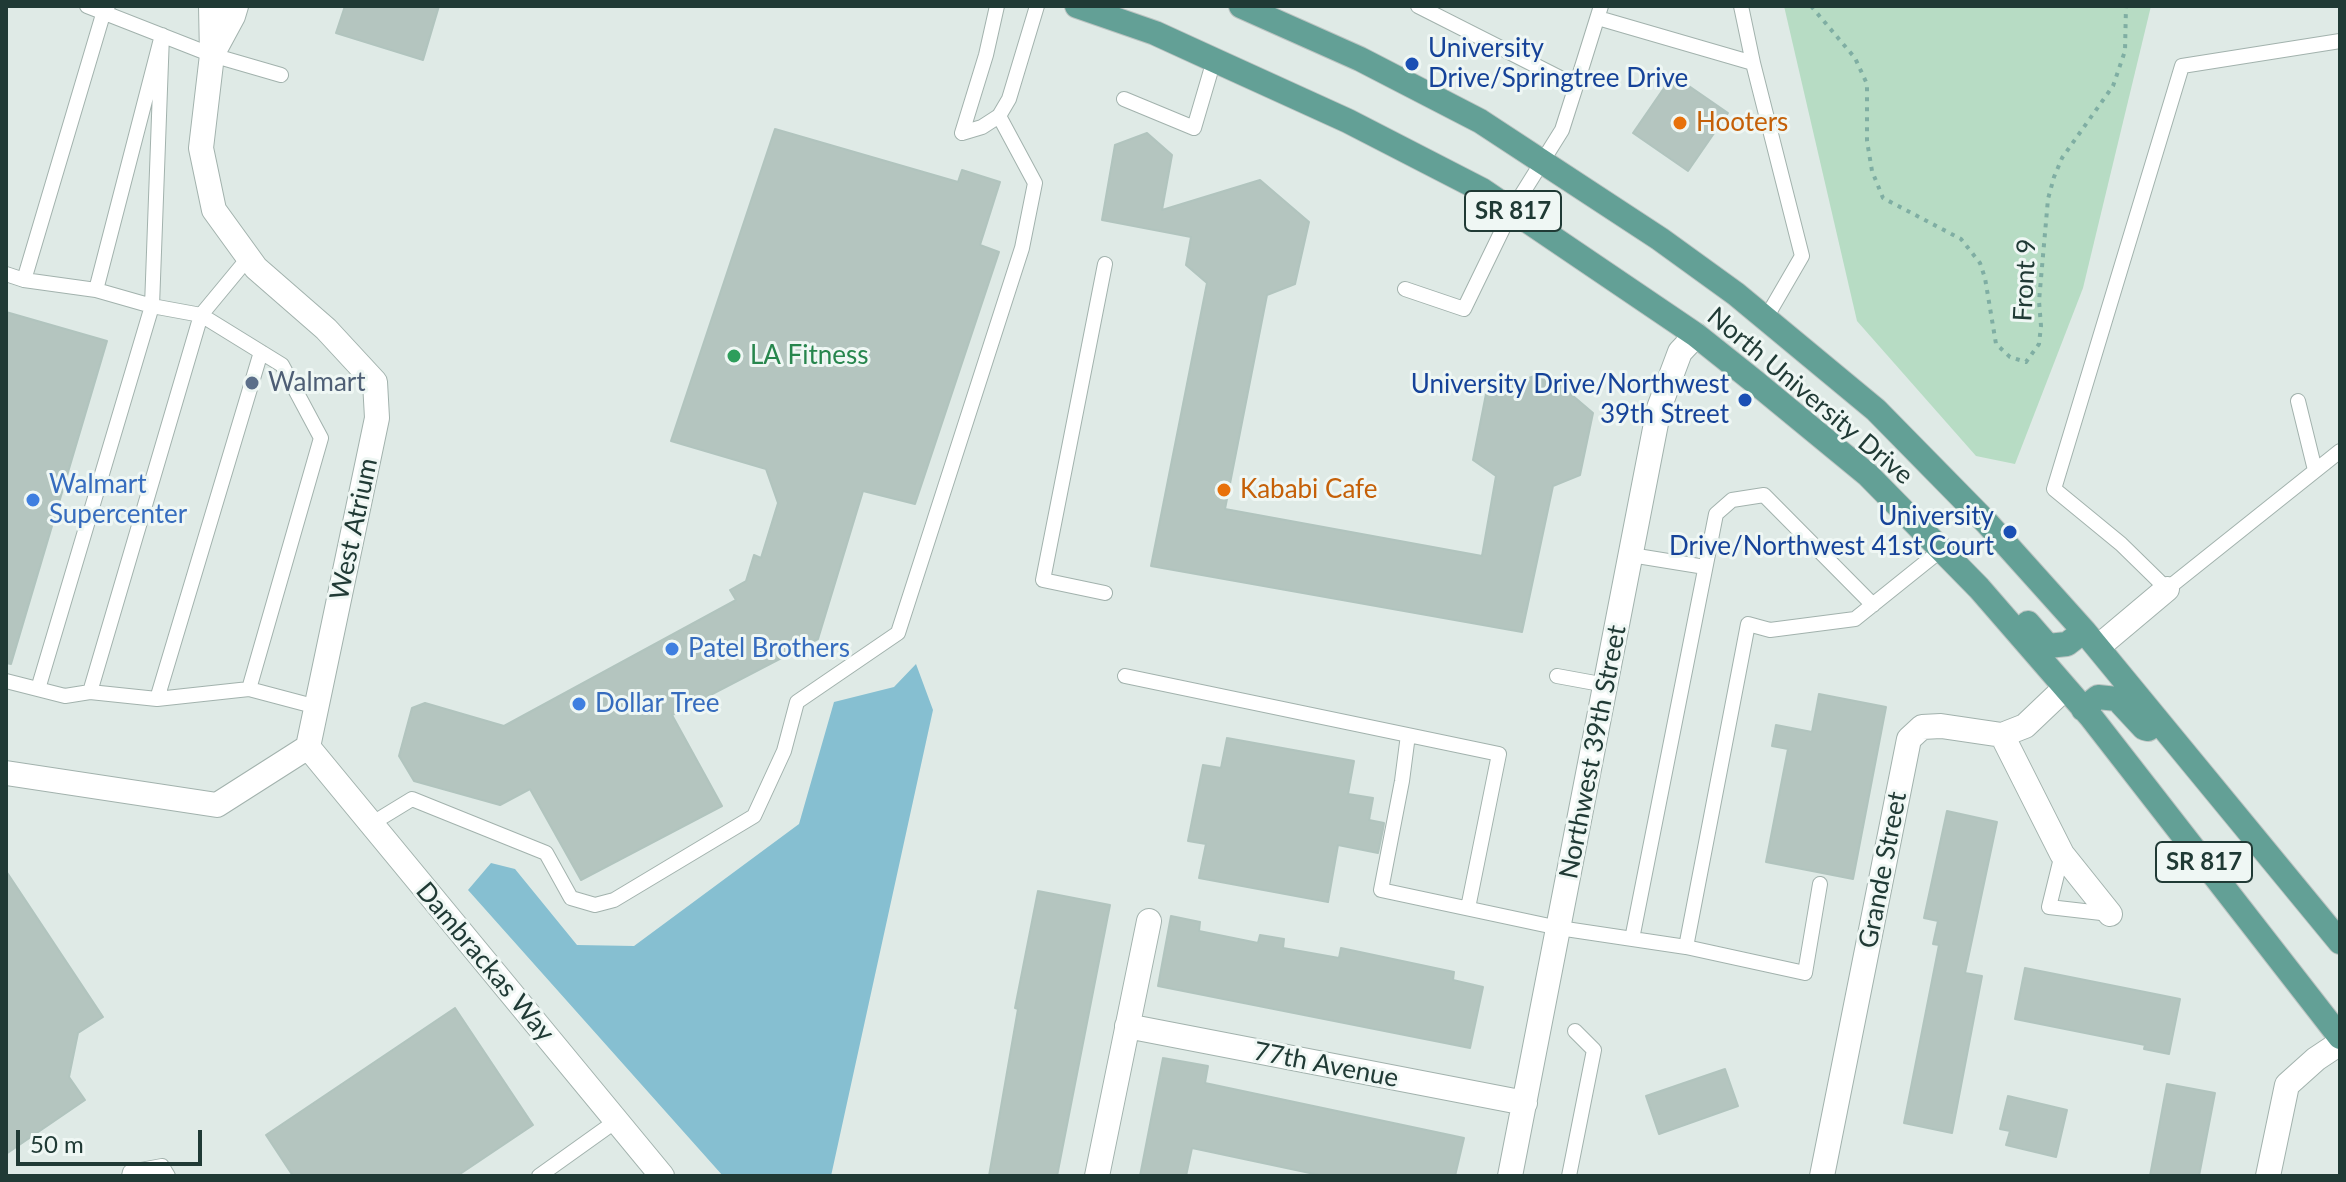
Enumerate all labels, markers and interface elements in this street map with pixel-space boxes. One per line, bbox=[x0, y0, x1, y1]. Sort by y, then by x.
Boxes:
place label: University Drive/Springtree Drive bbox=[1428, 33, 1688, 94]
marker: University Drive/Springtree Drive bbox=[1403, 55, 1421, 73]
place label: Hooters bbox=[1696, 107, 1788, 139]
marker: Hooters bbox=[1671, 114, 1689, 132]
road number: SR 817 bbox=[1465, 191, 1561, 231]
street label: Front 9 bbox=[2007, 238, 2043, 322]
street label: North University Drive bbox=[1701, 301, 1919, 491]
place label: LA Fitness bbox=[750, 340, 869, 372]
marker: LA Fitness bbox=[725, 347, 743, 365]
place label: Walmart bbox=[268, 367, 366, 399]
place label: University Drive/Northwest 39th Street bbox=[1411, 369, 1729, 430]
marker: Walmart bbox=[243, 374, 261, 392]
marker: University Drive/Northwest 39th Street bbox=[1736, 391, 1754, 409]
street label: West Atrium bbox=[324, 455, 384, 603]
place label: Walmart Supercenter bbox=[49, 469, 187, 530]
place label: Kababi Cafe bbox=[1240, 474, 1378, 506]
marker: Kababi Cafe bbox=[1215, 481, 1233, 499]
marker: Walmart Supercenter bbox=[24, 491, 42, 509]
place label: University Drive/Northwest 41st Court bbox=[1669, 501, 1994, 562]
marker: University Drive/Northwest 41st Court bbox=[2001, 523, 2019, 541]
street label: Northwest 39th Street bbox=[1553, 623, 1633, 881]
place label: Patel Brothers bbox=[688, 633, 850, 665]
marker: Patel Brothers bbox=[663, 640, 681, 658]
place label: Dollar Tree bbox=[595, 688, 720, 720]
marker: Dollar Tree bbox=[570, 695, 588, 713]
street label: Grande Street bbox=[1853, 789, 1913, 951]
road number: SR 817 bbox=[2156, 842, 2252, 882]
street label: Dambrackas Way bbox=[409, 876, 561, 1048]
street label: 77th Avenue bbox=[1251, 1036, 1401, 1094]
scale bar bbox=[20, 1114, 206, 1164]
text: 50 m bbox=[30, 1129, 84, 1158]

